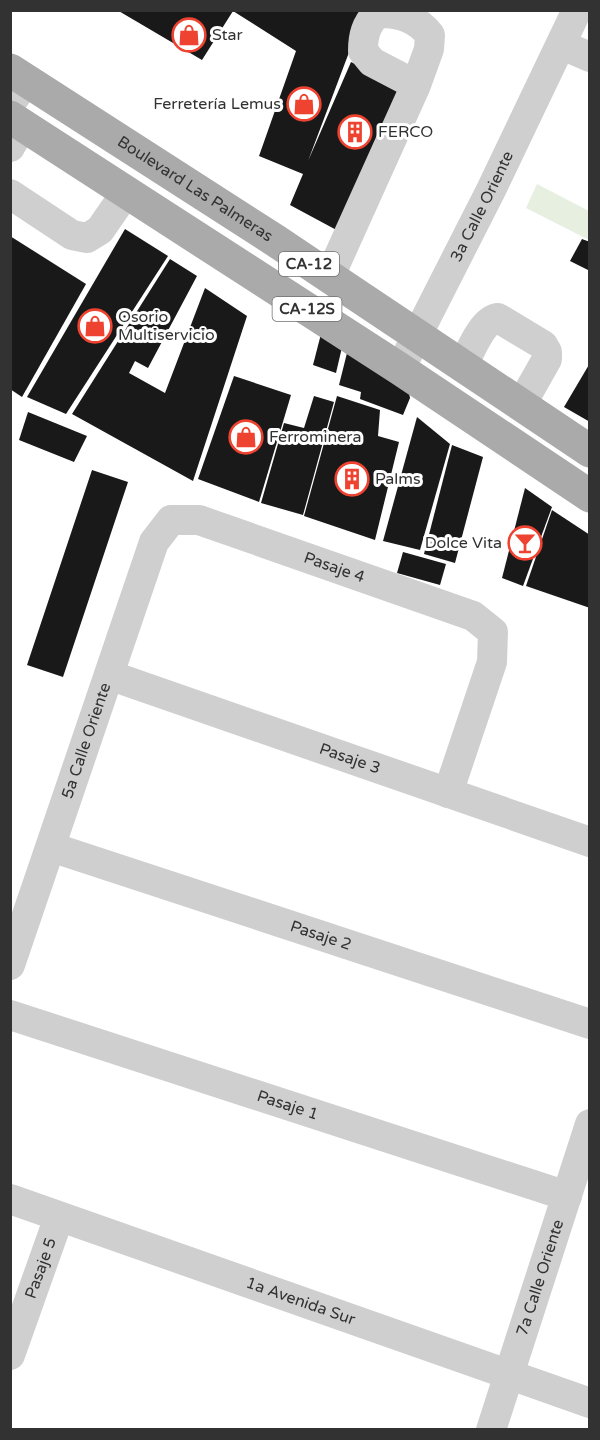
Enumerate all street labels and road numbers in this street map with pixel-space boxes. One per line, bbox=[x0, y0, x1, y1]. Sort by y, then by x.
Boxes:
street label: Boulevard Las Palmeras bbox=[114, 132, 277, 246]
street label: 3a Calle Oriente bbox=[446, 148, 518, 265]
road number: CA-12 bbox=[279, 252, 339, 276]
road number: CA-12S bbox=[272, 297, 342, 321]
street label: Pasaje 4 bbox=[301, 547, 368, 587]
street label: 5a Calle Oriente bbox=[57, 680, 115, 801]
street label: Pasaje 3 bbox=[317, 739, 383, 778]
street label: Pasaje 2 bbox=[288, 916, 354, 955]
street label: Pasaje 1 bbox=[254, 1086, 321, 1125]
street label: 7a Calle Oriente bbox=[512, 1217, 568, 1339]
street label: Pasaje 5 bbox=[21, 1235, 61, 1302]
street label: 1a Avenida Sur bbox=[243, 1273, 359, 1330]

